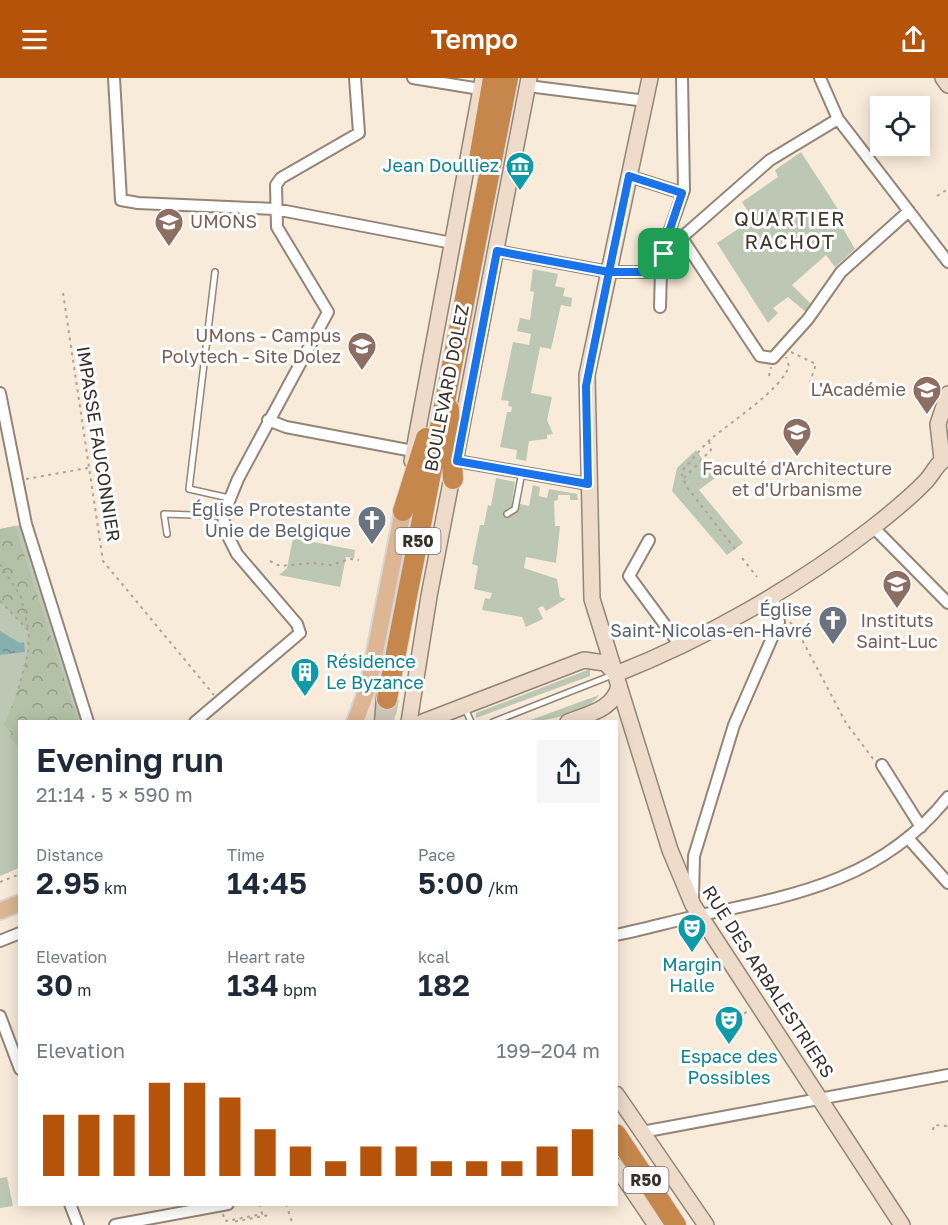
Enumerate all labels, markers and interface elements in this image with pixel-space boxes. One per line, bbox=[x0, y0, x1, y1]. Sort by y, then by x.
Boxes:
icon: menu bbox=[18, 23, 51, 56]
text: Tempo bbox=[430, 23, 518, 55]
icon: share bbox=[897, 23, 930, 56]
map controls bbox=[870, 96, 930, 156]
button: locate bbox=[870, 96, 930, 156]
museum icon: Jean Doulliez bbox=[504, 150, 536, 192]
place label: Jean Doulliez bbox=[383, 154, 499, 176]
school or university icon: UMONS bbox=[153, 206, 185, 248]
district label: QUARTIER RACHOT bbox=[734, 206, 846, 253]
place label: UMONS bbox=[190, 210, 257, 232]
pin bbox=[638, 228, 689, 279]
icon: arrive bbox=[647, 237, 680, 270]
street label: BOULEVARD DOLEZ bbox=[419, 302, 473, 473]
place label: UMons - Campus Polytech - Site Dolez bbox=[161, 324, 341, 367]
school or university icon: UMons - Campus Polytech - Site Dolez bbox=[346, 330, 378, 372]
street label: IMPASSE FAUCONNIER bbox=[73, 344, 125, 543]
school or university icon: L'Académie bbox=[911, 374, 943, 416]
place label: L'Académie bbox=[810, 378, 906, 400]
school or university icon: Faculté d'Architecture et d'Urbanisme bbox=[781, 416, 813, 458]
place label: Faculté d'Architecture et d'Urbanisme bbox=[702, 457, 892, 500]
place label: Église Protestante Unie de Belgique bbox=[192, 498, 351, 541]
church icon: Église Protestante Unie de Belgique bbox=[356, 504, 388, 546]
road number: R50 bbox=[396, 528, 440, 554]
school or university icon: Instituts Saint-Luc bbox=[881, 568, 913, 610]
place label: Église Saint-Nicolas-en-Havré bbox=[610, 598, 812, 641]
church icon: Église Saint-Nicolas-en-Havré bbox=[817, 604, 849, 646]
place label: Instituts Saint-Luc bbox=[856, 609, 938, 652]
place label: Résidence Le Byzance bbox=[326, 650, 424, 693]
building icon: Résidence Le Byzance bbox=[289, 656, 321, 698]
text: Evening run bbox=[36, 740, 224, 779]
button: share bbox=[537, 740, 600, 803]
text: 21:14 · 5 × 590 m bbox=[36, 782, 193, 806]
text: Distance bbox=[36, 845, 103, 865]
text: Time bbox=[227, 845, 265, 865]
text: Pace bbox=[418, 845, 455, 865]
text: 2.95 bbox=[36, 865, 100, 901]
text: 14:45 bbox=[227, 865, 307, 901]
text: 5:00 bbox=[418, 865, 484, 901]
text: km bbox=[100, 878, 127, 898]
text: /km bbox=[484, 878, 519, 898]
street label: RUE DES ARBALESTRIERS bbox=[698, 881, 839, 1082]
theatre icon: Margin Halle bbox=[676, 912, 708, 954]
text: Elevation bbox=[36, 947, 107, 967]
text: Heart rate bbox=[227, 947, 305, 967]
text: kcal bbox=[418, 947, 450, 967]
place label: Margin Halle bbox=[662, 953, 722, 996]
text: 30 bbox=[36, 967, 73, 1003]
text: 134 bbox=[227, 967, 279, 1003]
text: 182 bbox=[418, 967, 470, 1003]
text: m bbox=[73, 980, 91, 1000]
text: bpm bbox=[279, 980, 317, 1000]
theatre icon: Espace des Possibles bbox=[713, 1004, 745, 1046]
text: Elevation bbox=[36, 1038, 125, 1062]
text: 199–204 m bbox=[497, 1038, 600, 1062]
place label: Espace des Possibles bbox=[680, 1045, 778, 1088]
road number: R50 bbox=[624, 1167, 668, 1193]

